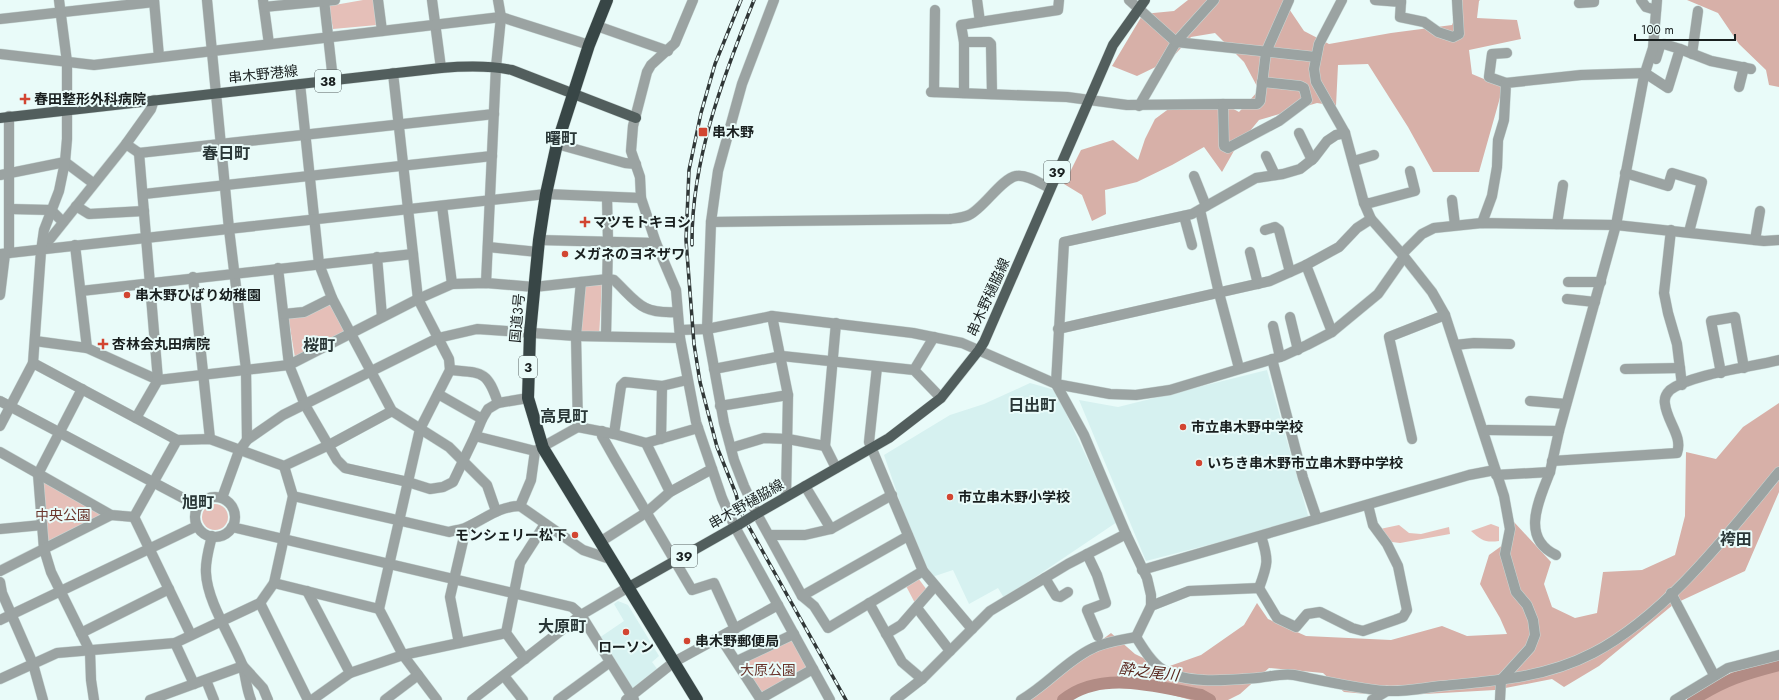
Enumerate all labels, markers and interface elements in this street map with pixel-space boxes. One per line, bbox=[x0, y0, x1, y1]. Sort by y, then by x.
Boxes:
scale bar bbox=[1635, 16, 1735, 42]
text: 100 m bbox=[1641, 21, 1674, 39]
street label: 串木野港線 bbox=[227, 60, 299, 88]
road number: 38 bbox=[315, 70, 341, 92]
place label: 春田整形外科病院 bbox=[34, 89, 146, 109]
marker: 春田整形外科病院 bbox=[19, 93, 31, 105]
place label: 串木野 bbox=[712, 122, 754, 142]
marker: 串木野 bbox=[697, 126, 709, 138]
district label: 曙町 bbox=[545, 127, 577, 150]
district label: 春日町 bbox=[202, 142, 250, 165]
road number: 39 bbox=[1044, 161, 1070, 183]
place label: マツモトキヨシ bbox=[593, 212, 691, 232]
marker: マツモトキヨシ bbox=[580, 217, 590, 227]
place label: メガネのヨネザワ bbox=[573, 244, 685, 264]
marker: メガネのヨネザワ bbox=[560, 249, 570, 259]
street label: 串木野樋脇線 bbox=[962, 255, 1014, 339]
place label: 串木野ひばり幼稚園 bbox=[135, 285, 261, 305]
marker: 串木野ひばり幼稚園 bbox=[122, 290, 132, 300]
street label: 国道3号 bbox=[505, 292, 529, 344]
place label: 杏林会丸田病院 bbox=[112, 334, 210, 354]
district label: 桜町 bbox=[303, 334, 335, 357]
marker: 杏林会丸田病院 bbox=[97, 338, 109, 350]
road number: 3 bbox=[519, 356, 537, 378]
district label: 日出町 bbox=[1008, 394, 1056, 417]
district label: 高見町 bbox=[540, 405, 588, 428]
place label: 市立串木野中学校 bbox=[1191, 417, 1303, 437]
marker: 市立串木野中学校 bbox=[1178, 422, 1188, 432]
place label: いちき串木野市立串木野中学校 bbox=[1207, 453, 1403, 473]
marker: いちき串木野市立串木野中学校 bbox=[1194, 458, 1204, 468]
street label: 串木野樋脇線 bbox=[705, 474, 787, 534]
place label: 市立串木野小学校 bbox=[958, 487, 1070, 507]
district label: 旭町 bbox=[182, 491, 214, 514]
marker: 市立串木野小学校 bbox=[945, 492, 955, 502]
park label: 中央公園 bbox=[35, 505, 91, 525]
place label: モンシェリー松下 bbox=[455, 525, 567, 545]
district label: 袴田 bbox=[1720, 528, 1752, 551]
marker: モンシェリー松下 bbox=[570, 530, 580, 540]
road number: 39 bbox=[671, 545, 697, 567]
district label: 大原町 bbox=[538, 615, 586, 638]
marker: ローソン bbox=[621, 627, 631, 637]
place label: 串木野郵便局 bbox=[695, 631, 779, 651]
marker: 串木野郵便局 bbox=[682, 636, 692, 646]
place label: ローソン bbox=[598, 637, 654, 657]
water label: 酔之尾川 bbox=[1118, 657, 1182, 687]
park label: 大原公園 bbox=[740, 660, 796, 680]

